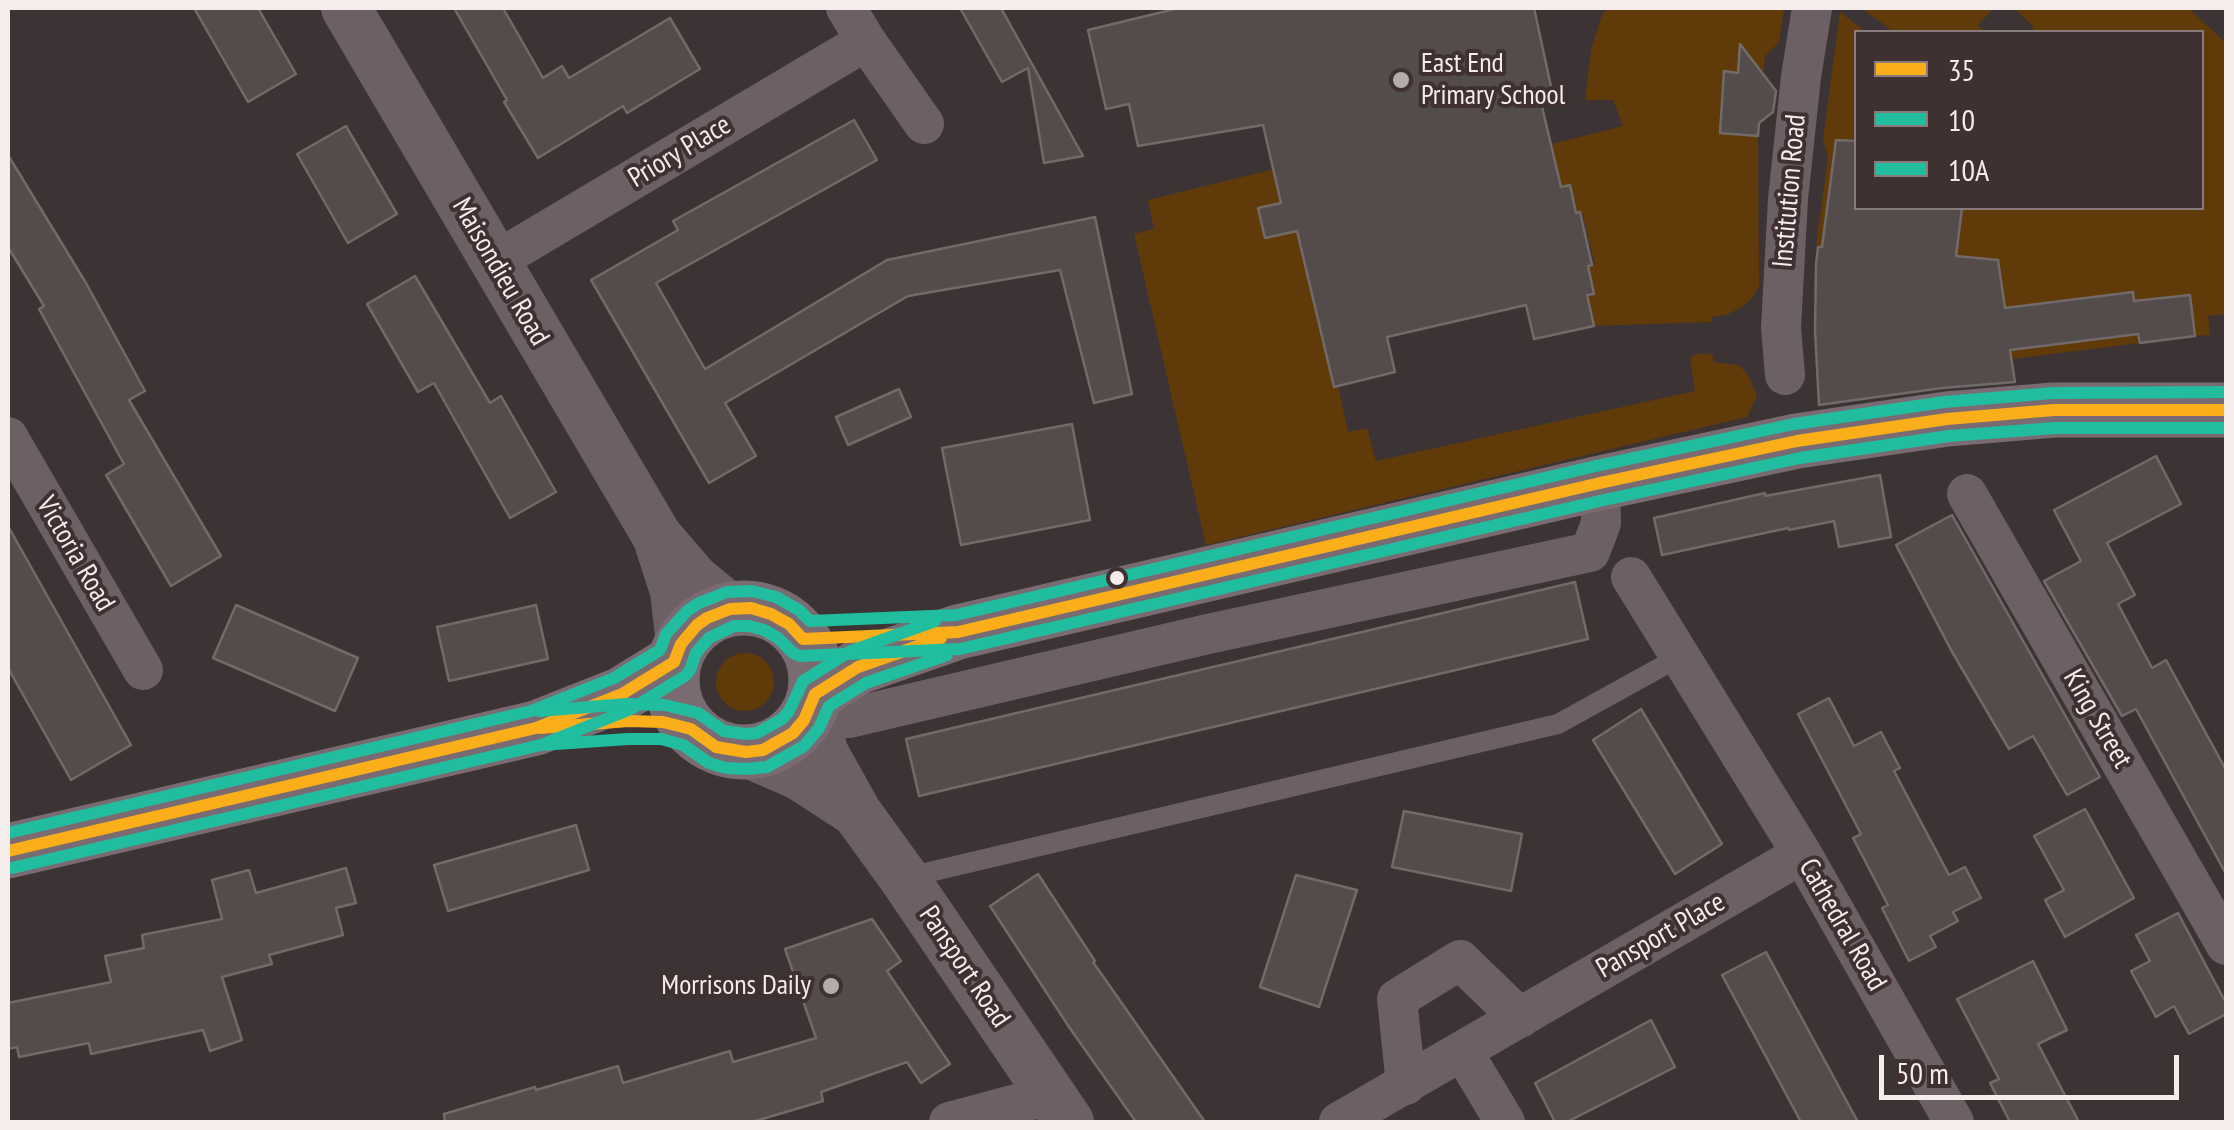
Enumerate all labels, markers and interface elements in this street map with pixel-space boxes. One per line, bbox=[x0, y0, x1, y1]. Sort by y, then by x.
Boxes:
legend bbox=[1854, 30, 2204, 210]
place label: East End Primary School bbox=[1421, 47, 1565, 113]
text: 35 bbox=[1948, 50, 1975, 89]
marker: East End Primary School bbox=[1390, 69, 1412, 91]
text: 10 bbox=[1948, 100, 1975, 139]
street label: Priory Place bbox=[623, 108, 737, 196]
street label: Institution Road bbox=[1767, 113, 1813, 269]
text: 10A bbox=[1948, 150, 1989, 189]
street label: Maisondieu Road bbox=[444, 192, 556, 352]
street label: Victoria Road bbox=[29, 491, 121, 617]
unlabelled marker bbox=[1107, 568, 1127, 588]
street label: King Street bbox=[2055, 664, 2139, 774]
street label: Cathedral Road bbox=[1791, 853, 1893, 997]
street label: Pansport Place bbox=[1591, 886, 1731, 986]
street label: Pansport Road bbox=[911, 900, 1017, 1034]
place label: Morrisons Daily bbox=[661, 969, 811, 1003]
marker: Morrisons Daily bbox=[820, 975, 842, 997]
scale bar bbox=[1884, 1035, 2184, 1097]
text: 50 m bbox=[1896, 1053, 1949, 1092]

